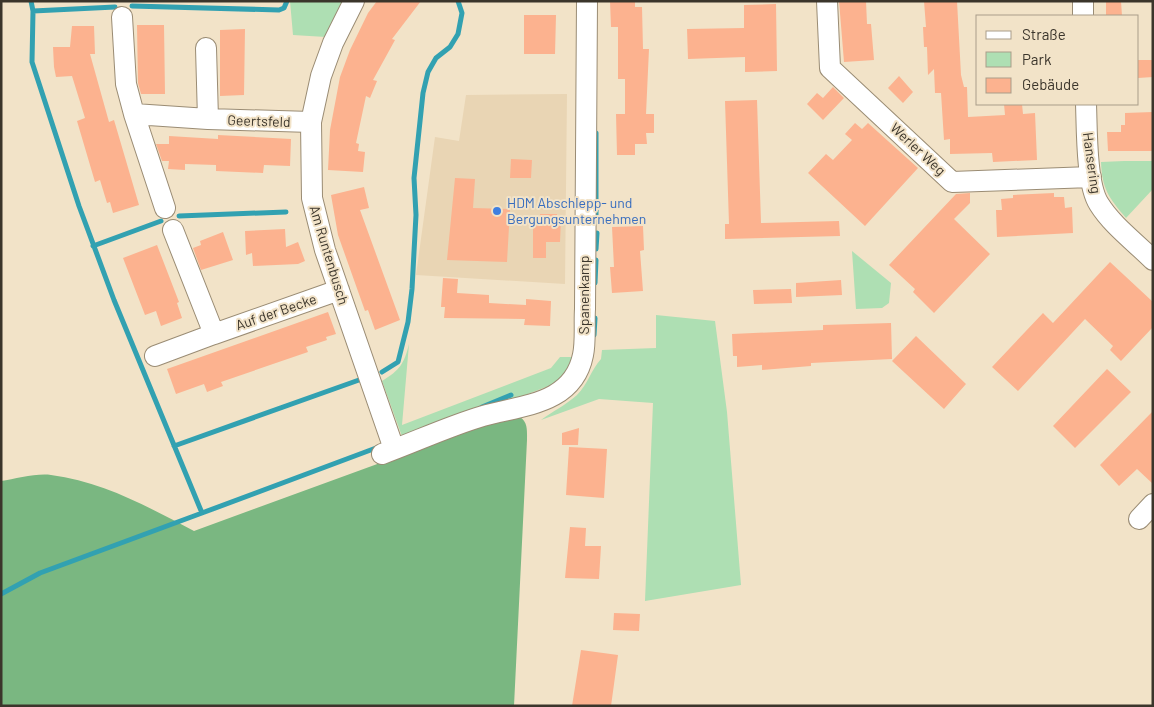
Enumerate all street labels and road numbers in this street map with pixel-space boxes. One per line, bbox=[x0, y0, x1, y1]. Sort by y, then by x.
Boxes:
street label: Geertsfeld bbox=[227, 111, 291, 130]
street label: Werler Weg bbox=[887, 119, 949, 178]
street label: Hansering bbox=[1080, 131, 1105, 195]
street label: Am Runtenbusch bbox=[306, 203, 353, 307]
street label: Spanenkamp bbox=[575, 256, 592, 334]
street label: Auf der Becke bbox=[233, 290, 319, 333]

